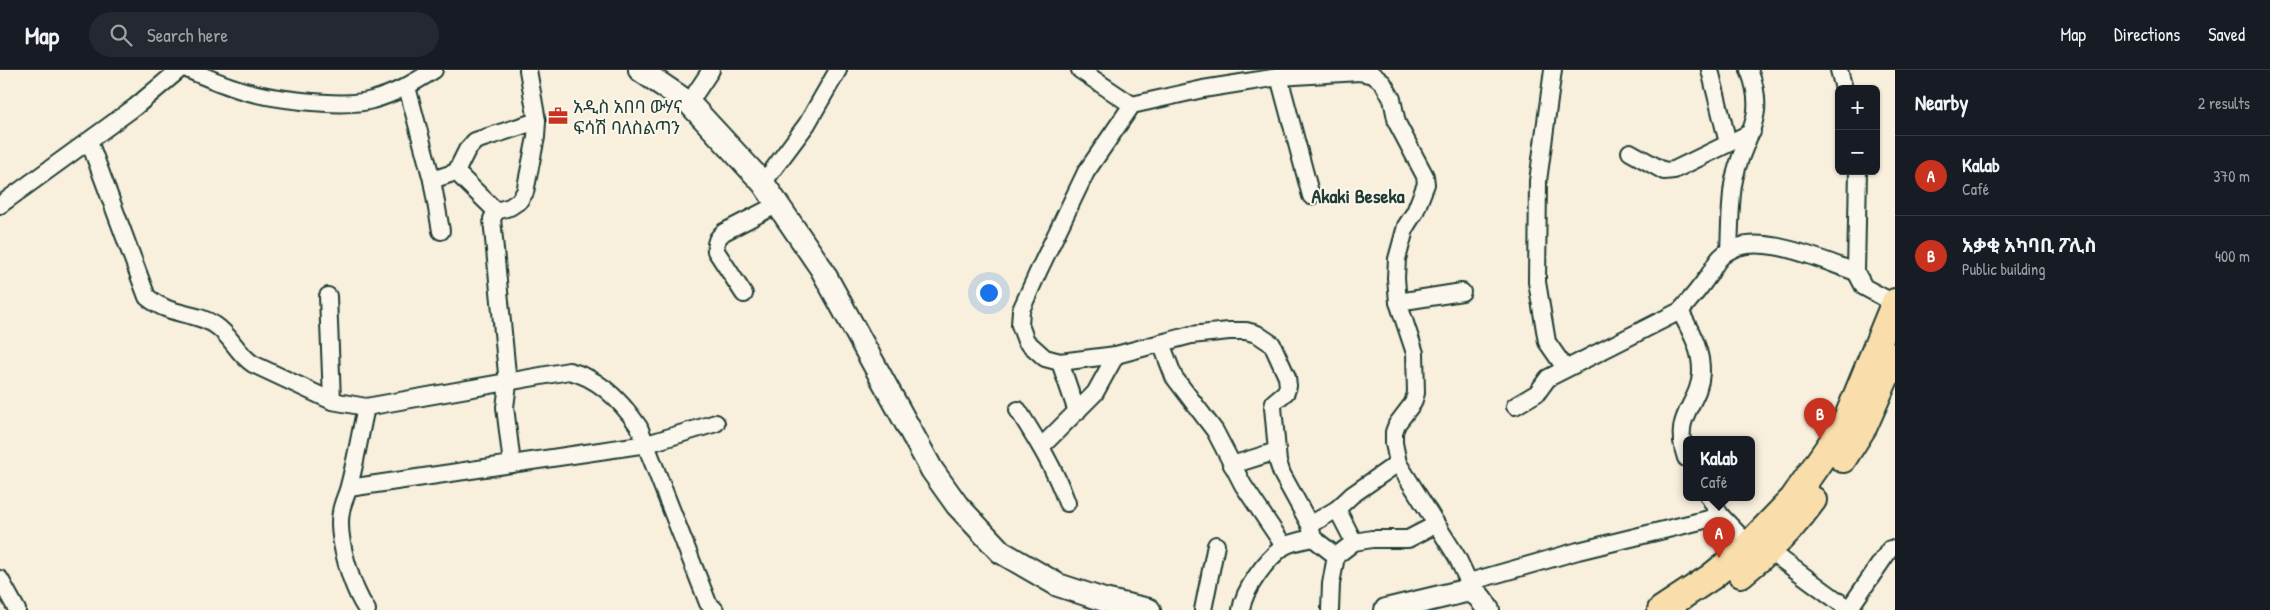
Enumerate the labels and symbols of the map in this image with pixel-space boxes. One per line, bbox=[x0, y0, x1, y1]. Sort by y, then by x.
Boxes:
place label: አዲስ አበባ ውሃና ፍሳሽ ባለስልጣን bbox=[573, 94, 682, 140]
office icon: አዲስ አበባ ውሃና ፍሳሽ ባለስልጣን bbox=[547, 105, 569, 127]
district label: Akaki Beseka bbox=[1311, 182, 1405, 209]
your location bbox=[976, 280, 1002, 306]
pin: B bbox=[1804, 398, 1836, 439]
pin: A bbox=[1703, 517, 1735, 558]

